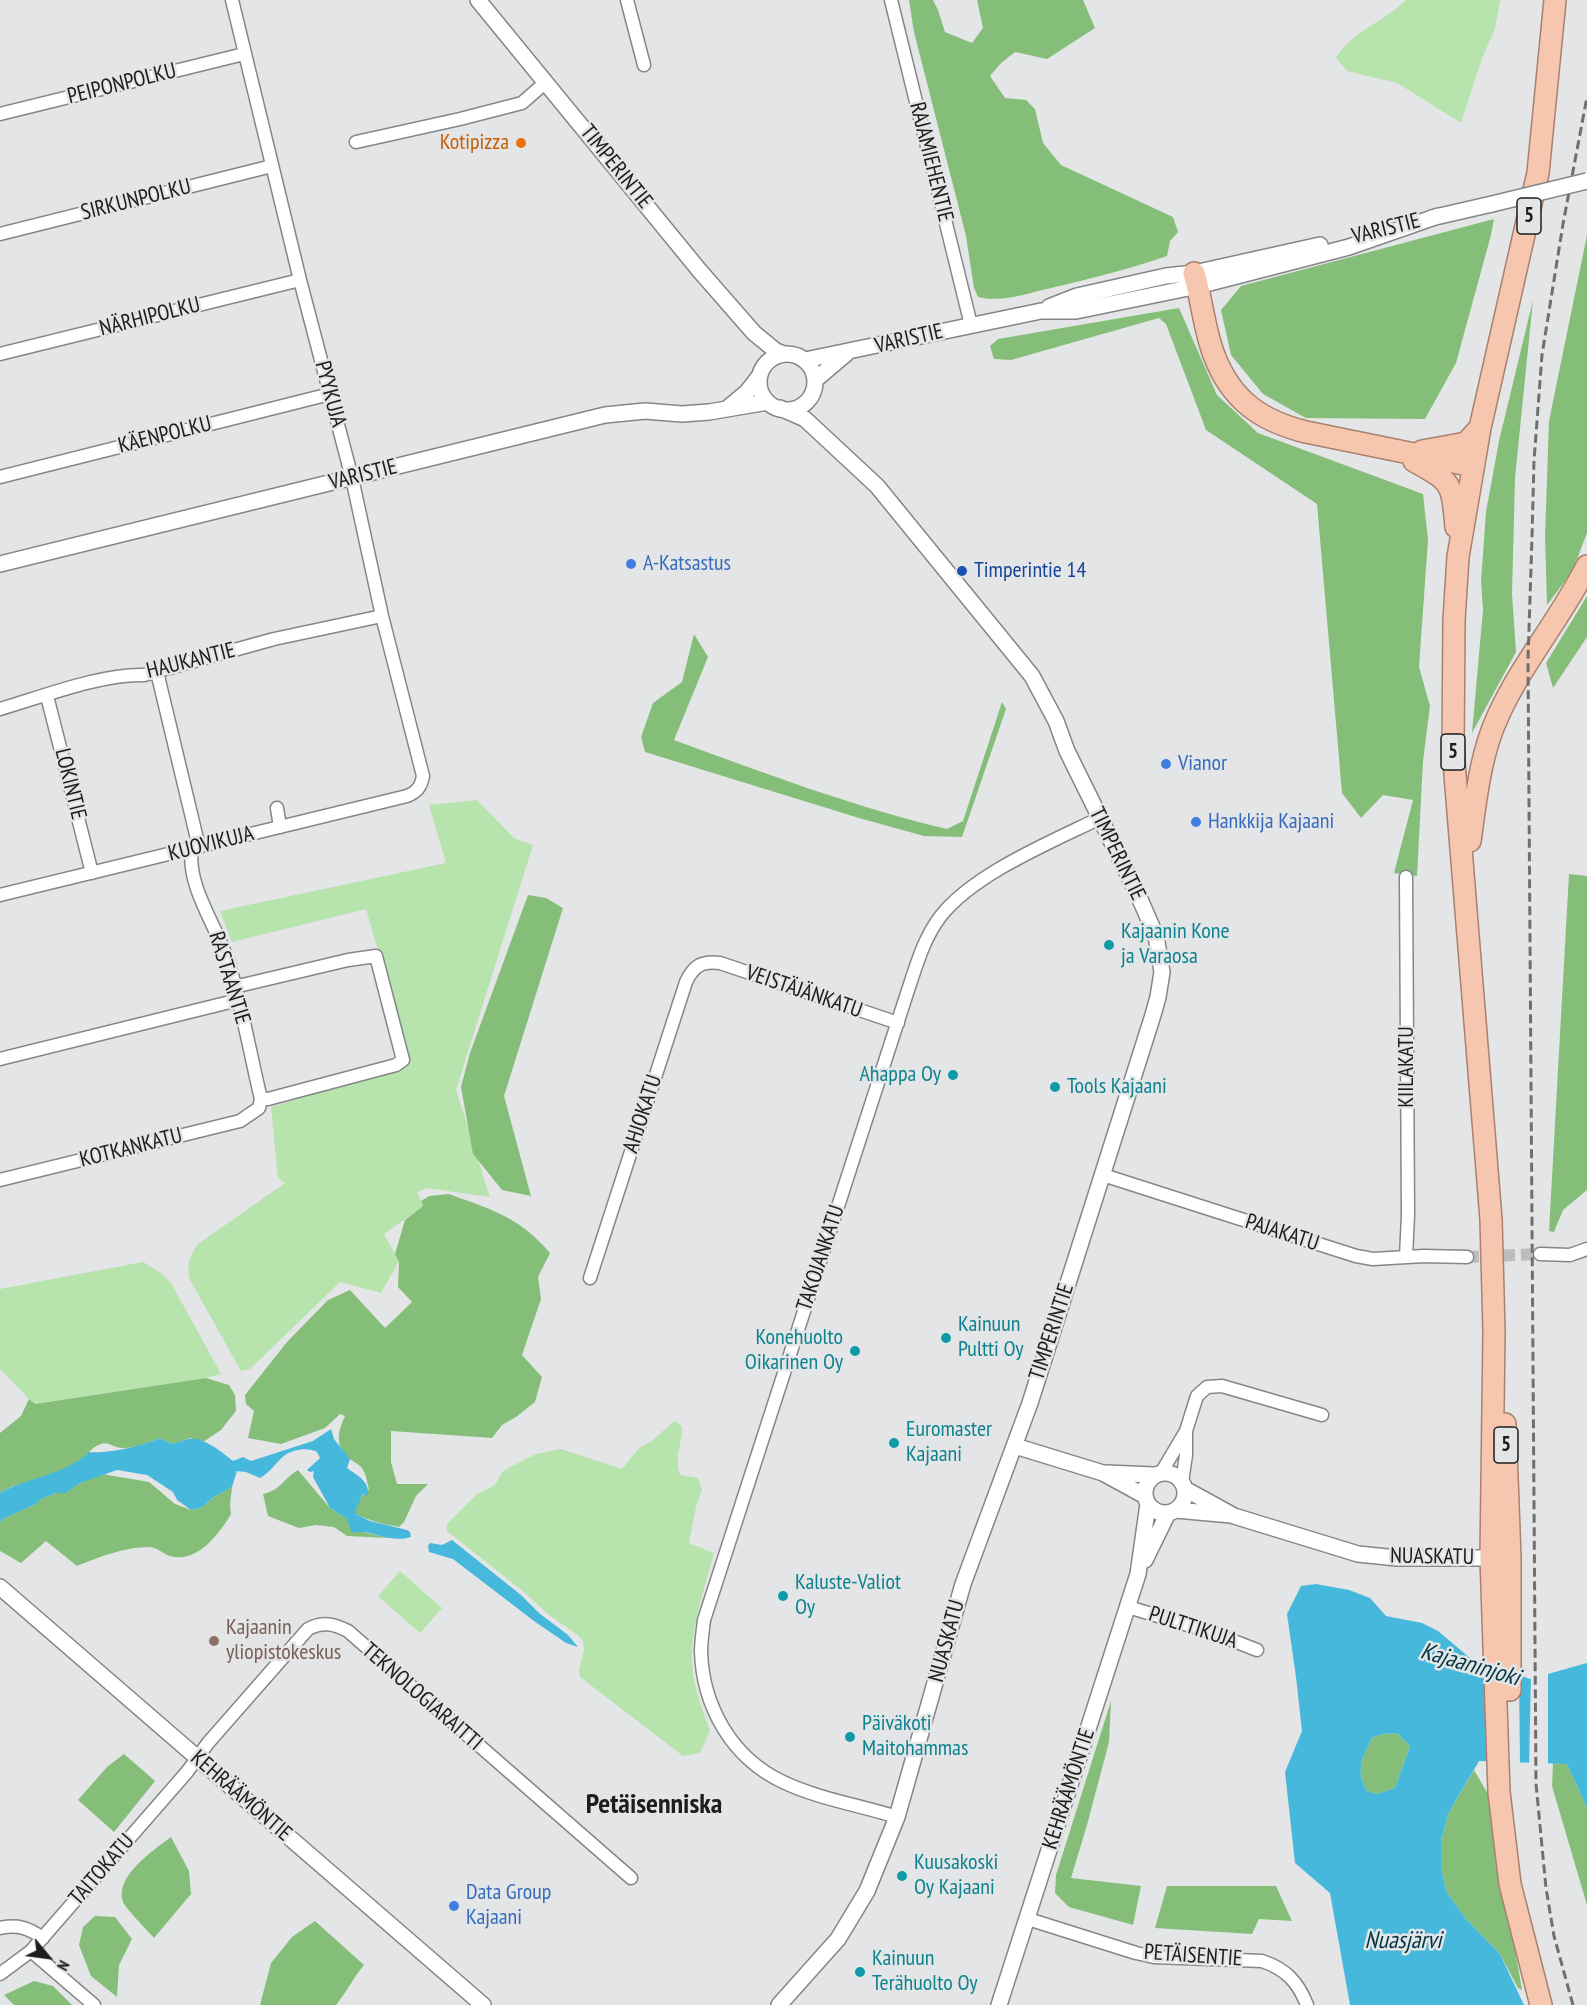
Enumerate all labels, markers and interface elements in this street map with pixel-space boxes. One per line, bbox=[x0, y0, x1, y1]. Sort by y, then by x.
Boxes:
street label: PEIPONPOLKU bbox=[65, 58, 179, 110]
street label: RAJAMIEHENTIE bbox=[903, 100, 959, 224]
street label: TIMPERINTIE bbox=[574, 120, 658, 214]
place label: Kotipizza bbox=[440, 130, 509, 156]
marker: Kotipizza bbox=[514, 136, 528, 150]
street label: SIRKUNPOLKU bbox=[78, 174, 194, 226]
road number: 5 bbox=[1517, 198, 1541, 234]
street label: VARISTIE bbox=[1349, 208, 1423, 250]
street label: NÄRHIPOLKU bbox=[97, 292, 203, 342]
street label: VARISTIE bbox=[872, 318, 946, 360]
street label: PYYKUJA bbox=[309, 358, 351, 430]
street label: KÄENPOLKU bbox=[116, 411, 214, 459]
street label: VARISTIE bbox=[326, 454, 400, 496]
place label: A-Katsastus bbox=[643, 551, 731, 577]
marker: A-Katsastus bbox=[624, 557, 638, 571]
place label: Timperintie 14 bbox=[974, 558, 1086, 584]
marker: Timperintie 14 bbox=[955, 564, 969, 578]
street label: HAUKANTIE bbox=[144, 637, 238, 685]
road number: 5 bbox=[1441, 734, 1465, 770]
street label: LOKINTIE bbox=[48, 746, 92, 822]
place label: Vianor bbox=[1178, 751, 1227, 777]
marker: Vianor bbox=[1159, 757, 1173, 771]
street label: TIMPERINTIE bbox=[1083, 803, 1151, 905]
place label: Hankkija Kajaani bbox=[1208, 809, 1334, 835]
marker: Hankkija Kajaani bbox=[1189, 815, 1203, 829]
street label: KUOVIKUJA bbox=[165, 821, 257, 867]
place label: Kajaanin Kone ja Varaosa bbox=[1121, 919, 1230, 970]
street label: RASTAANTIE bbox=[202, 928, 256, 1028]
marker: Kajaanin Kone ja Varaosa bbox=[1102, 938, 1116, 952]
street label: VEISTÄJÄNKATU bbox=[742, 960, 866, 1024]
street label: KIILAKATU bbox=[1394, 1026, 1420, 1108]
place label: Ahappa Oy bbox=[859, 1062, 941, 1088]
marker: Ahappa Oy bbox=[946, 1068, 960, 1082]
street label: AHJOKATU bbox=[618, 1072, 668, 1156]
place label: Tools Kajaani bbox=[1067, 1074, 1167, 1100]
marker: Tools Kajaani bbox=[1048, 1080, 1062, 1094]
street label: KOTKANKATU bbox=[77, 1123, 185, 1173]
street label: TAKOJANKATU bbox=[791, 1202, 851, 1314]
street label: PAJAKATU bbox=[1242, 1209, 1322, 1257]
street label: TIMPERINTIE bbox=[1024, 1280, 1080, 1384]
place label: Kainuun Pultti Oy bbox=[958, 1312, 1024, 1364]
place label: Konehuolto Oikarinen Oy bbox=[745, 1325, 843, 1376]
marker: Kainuun Pultti Oy bbox=[939, 1331, 953, 1345]
marker: Konehuolto Oikarinen Oy bbox=[848, 1344, 862, 1358]
place label: Euromaster Kajaani bbox=[906, 1417, 992, 1468]
road number: 5 bbox=[1494, 1427, 1518, 1463]
marker: Euromaster Kajaani bbox=[887, 1436, 901, 1450]
street label: NUASKATU bbox=[1390, 1543, 1474, 1571]
place label: Kaluste-Valiot Oy bbox=[795, 1570, 901, 1622]
marker: Kaluste-Valiot Oy bbox=[776, 1589, 790, 1603]
street label: NUASKATU bbox=[923, 1597, 971, 1685]
street label: PULTTIKUJA bbox=[1145, 1601, 1241, 1655]
place label: Kajaanin yliopistokeskus bbox=[226, 1615, 341, 1666]
marker: Kajaanin yliopistokeskus bbox=[207, 1634, 221, 1648]
street label: TEKNOLOGIARAITTI bbox=[356, 1637, 488, 1757]
water label: Kajaaninjoki bbox=[1417, 1637, 1523, 1693]
place label: Päiväkoti Maitohammas bbox=[862, 1711, 968, 1762]
street label: KEHRÄÄMÖNTIE bbox=[1037, 1725, 1101, 1853]
marker: Päiväkoti Maitohammas bbox=[843, 1730, 857, 1744]
street label: KEHRÄÄMÖNTIE bbox=[185, 1745, 297, 1847]
district label: Petäisenniska bbox=[586, 1788, 722, 1822]
street label: TAITOKATU bbox=[64, 1829, 140, 1911]
place label: Kuusakoski Oy Kajaani bbox=[914, 1850, 998, 1902]
marker: Kuusakoski Oy Kajaani bbox=[895, 1869, 909, 1883]
place label: Data Group Kajaani bbox=[466, 1880, 551, 1932]
marker: Data Group Kajaani bbox=[447, 1899, 461, 1913]
north arrow bbox=[18, 1927, 78, 1987]
water label: Nuasjärvi bbox=[1365, 1927, 1441, 1955]
street label: PETÄISENTIE bbox=[1143, 1939, 1243, 1973]
place label: Kainuun Terähuolto Oy bbox=[872, 1946, 977, 1998]
text: N bbox=[53, 1957, 75, 1974]
marker: Kainuun Terähuolto Oy bbox=[853, 1965, 867, 1979]

